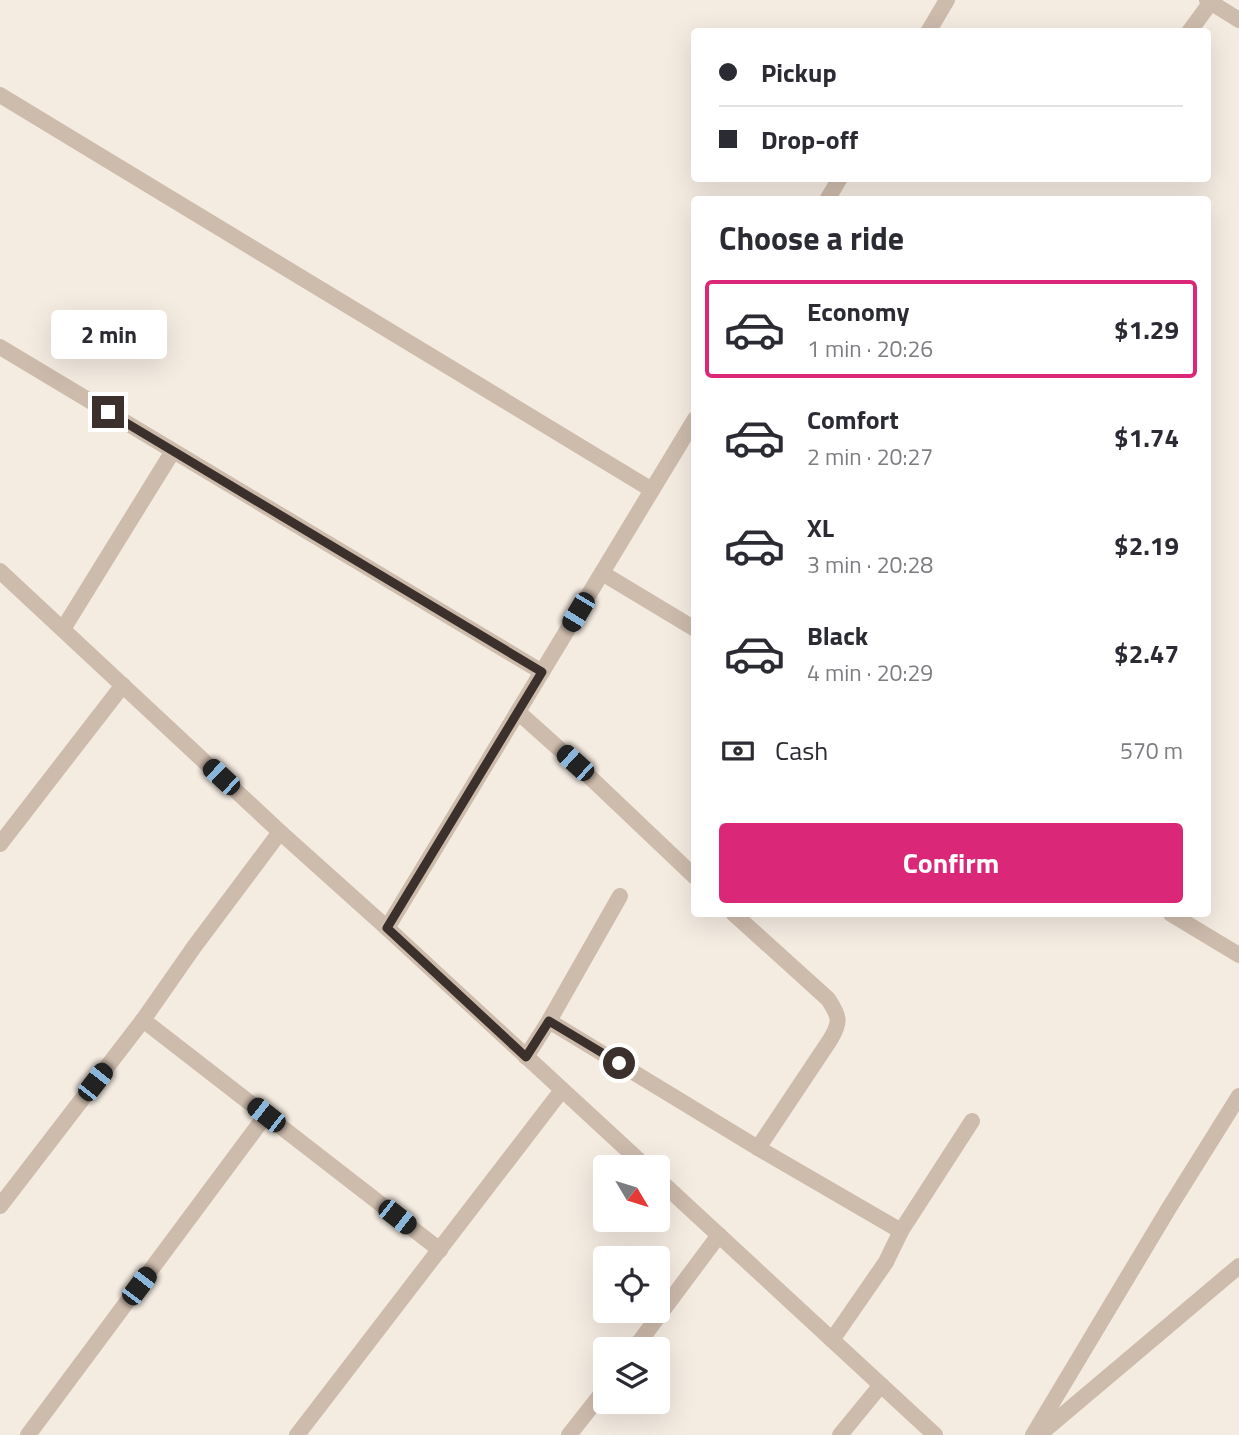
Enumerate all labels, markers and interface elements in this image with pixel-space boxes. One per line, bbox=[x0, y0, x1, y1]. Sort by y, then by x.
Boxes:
text: Pickup bbox=[761, 53, 837, 92]
text: Drop-off bbox=[761, 120, 858, 159]
text: Choose a ride bbox=[719, 214, 904, 262]
text: Economy bbox=[807, 292, 909, 331]
icon: car bbox=[723, 298, 786, 361]
callout: 2 min bbox=[50, 310, 166, 360]
text: $1.29 bbox=[1114, 310, 1179, 349]
text: 2 min bbox=[81, 317, 137, 352]
text: 1 min · 20:26 bbox=[807, 331, 933, 366]
route end bbox=[92, 396, 124, 428]
text: Comfort bbox=[807, 400, 899, 439]
icon: car bbox=[723, 406, 786, 469]
text: $1.74 bbox=[1114, 418, 1179, 457]
text: 2 min · 20:27 bbox=[807, 439, 933, 474]
text: XL bbox=[807, 508, 834, 547]
icon: car bbox=[723, 514, 786, 577]
text: $2.19 bbox=[1114, 526, 1179, 565]
text: 3 min · 20:28 bbox=[807, 547, 933, 582]
car bbox=[559, 589, 598, 635]
text: Black bbox=[807, 616, 868, 655]
icon: car bbox=[723, 622, 786, 685]
text: $2.47 bbox=[1114, 634, 1179, 673]
text: 4 min · 20:29 bbox=[807, 655, 933, 690]
text: Cash bbox=[775, 731, 828, 770]
icon: cash bbox=[719, 732, 757, 770]
text: 570 m bbox=[1120, 733, 1183, 768]
car bbox=[553, 741, 598, 785]
car bbox=[199, 755, 244, 799]
button: Confirm bbox=[719, 823, 1183, 903]
route start bbox=[603, 1047, 635, 1079]
car bbox=[74, 1059, 117, 1105]
car bbox=[243, 1094, 290, 1136]
north arrow bbox=[593, 1155, 670, 1232]
map controls bbox=[593, 1155, 670, 1414]
car bbox=[374, 1196, 421, 1238]
button: locate bbox=[593, 1246, 670, 1323]
car bbox=[118, 1263, 161, 1309]
button: layers bbox=[593, 1337, 670, 1414]

